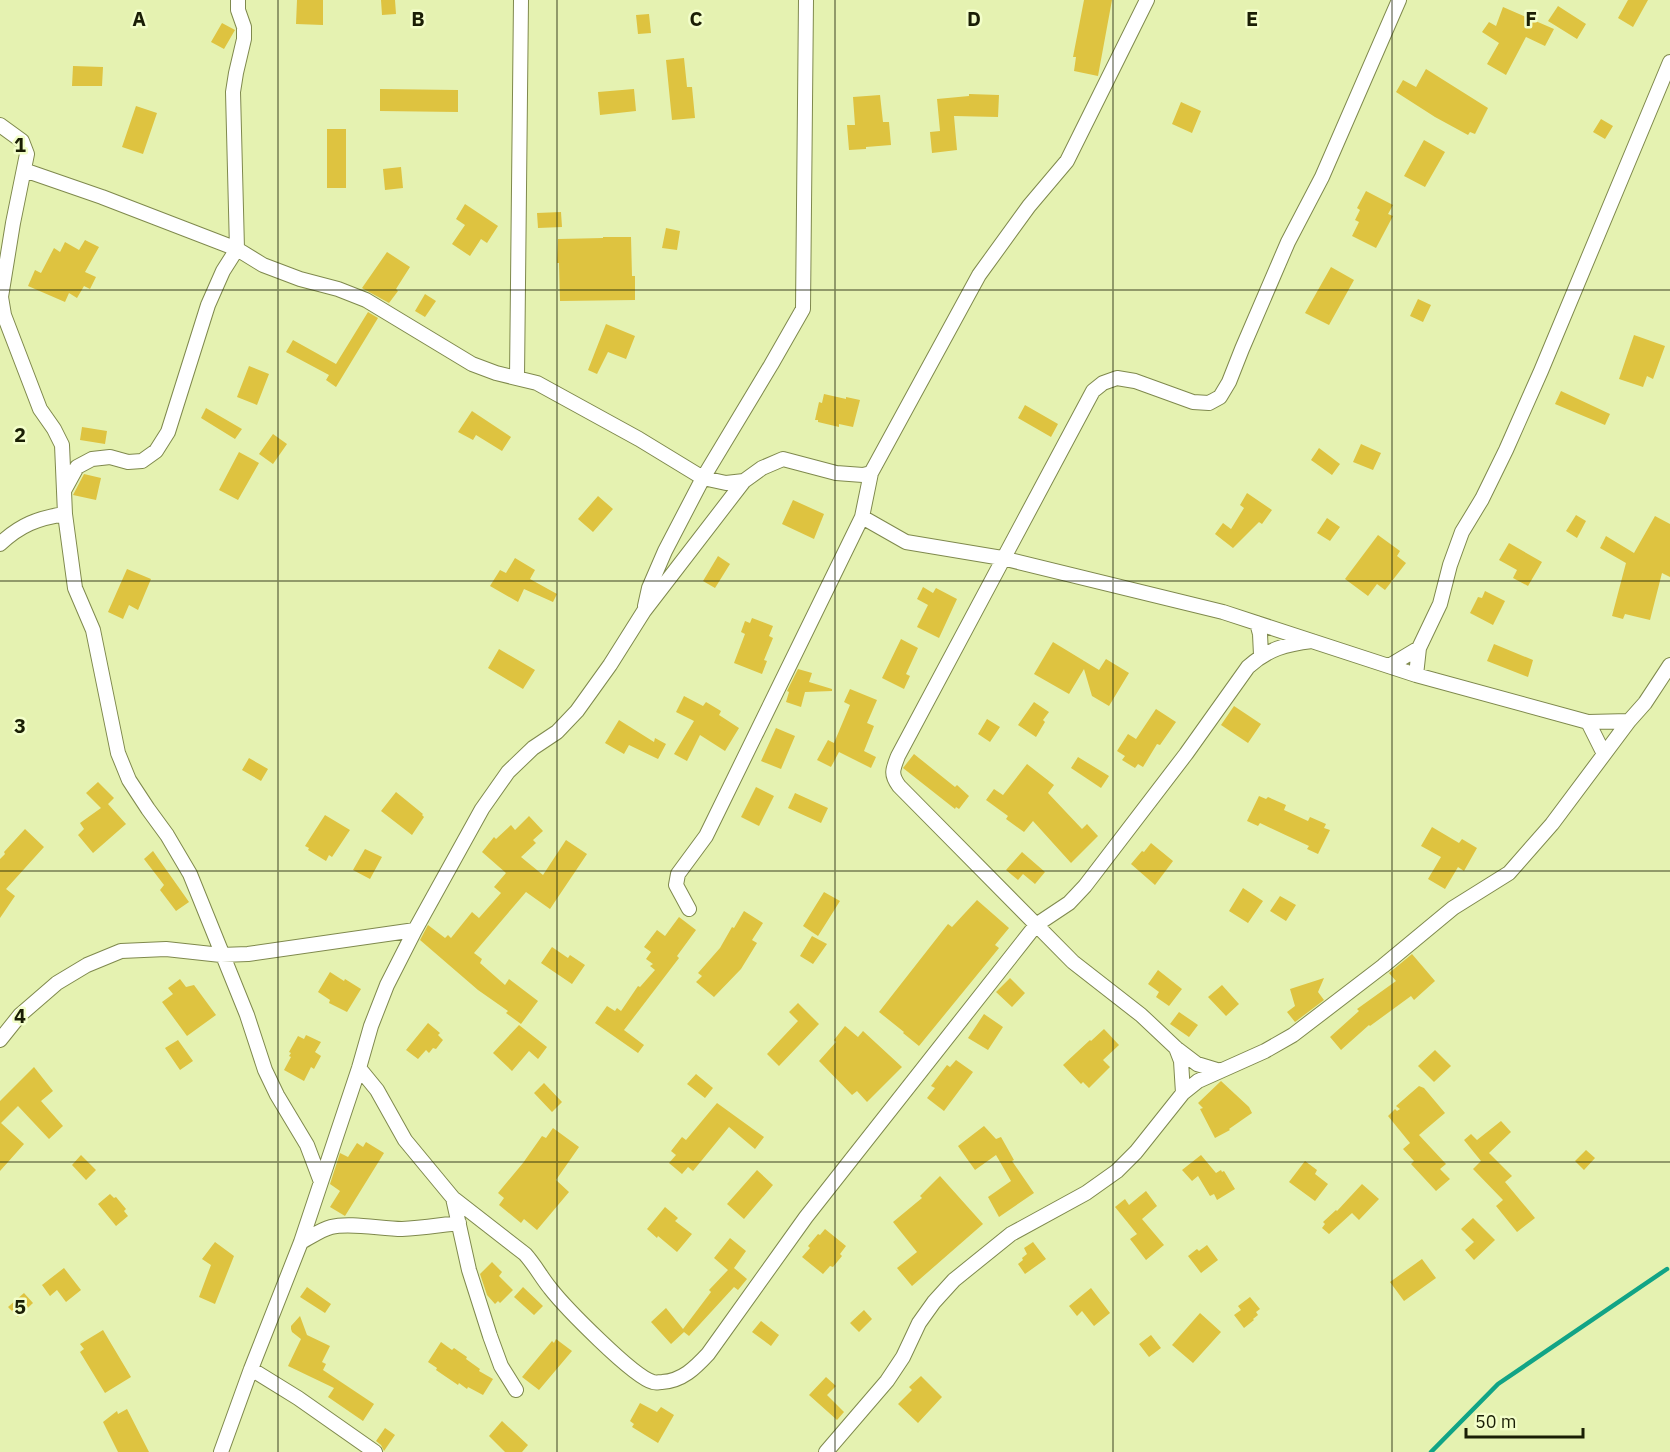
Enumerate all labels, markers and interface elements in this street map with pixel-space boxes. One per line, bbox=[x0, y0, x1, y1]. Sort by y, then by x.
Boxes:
text: A bbox=[132, 5, 146, 32]
text: B bbox=[411, 5, 425, 32]
text: C bbox=[689, 5, 703, 32]
text: D bbox=[967, 5, 981, 32]
text: E bbox=[1246, 5, 1258, 32]
text: F bbox=[1525, 5, 1537, 32]
text: 1 bbox=[14, 131, 26, 158]
text: 2 bbox=[14, 421, 26, 448]
text: 3 bbox=[14, 712, 26, 739]
text: 4 bbox=[14, 1002, 26, 1029]
text: 5 bbox=[14, 1293, 26, 1320]
scale bar bbox=[1466, 1401, 1583, 1439]
text: 50 m bbox=[1475, 1410, 1517, 1433]

